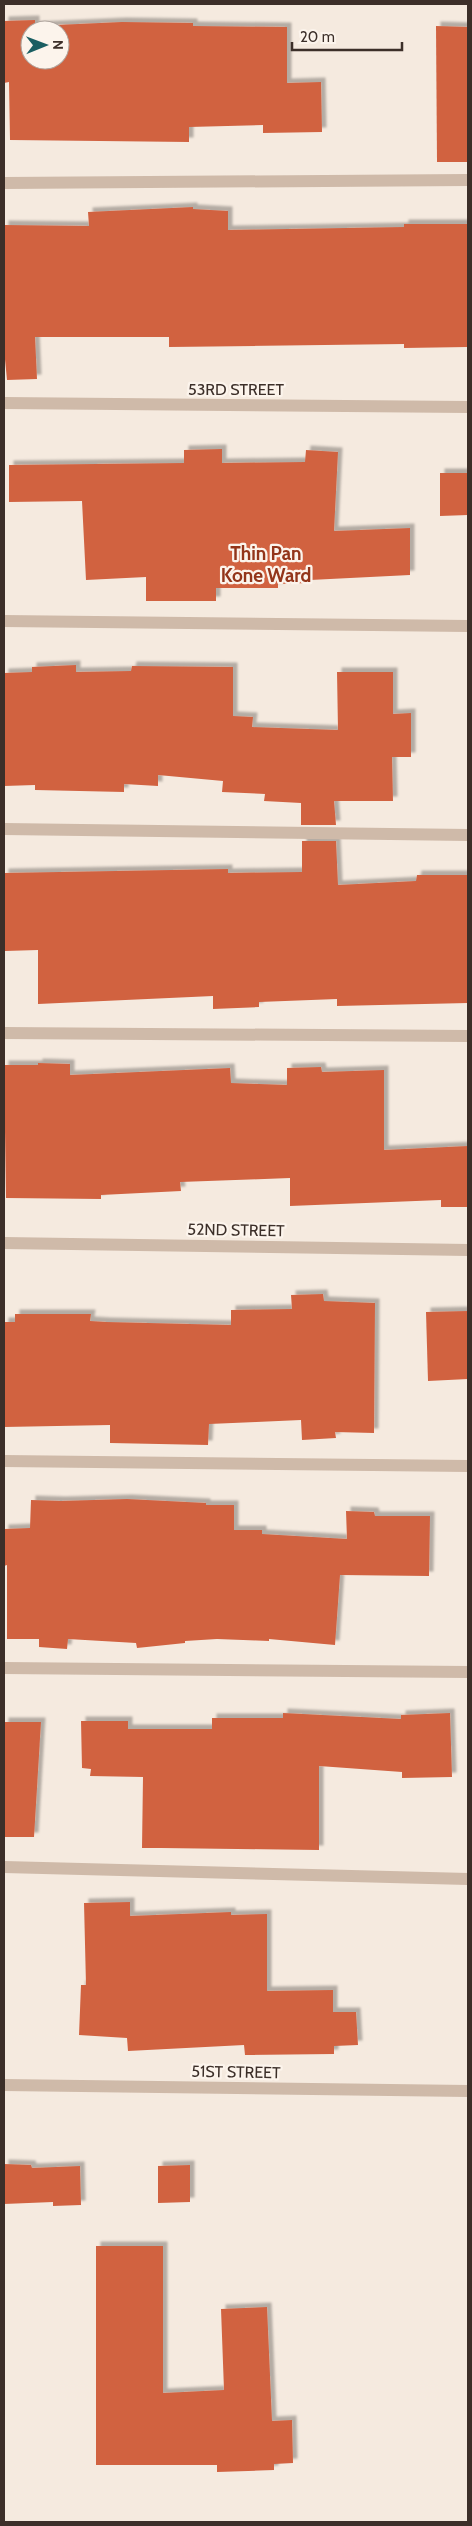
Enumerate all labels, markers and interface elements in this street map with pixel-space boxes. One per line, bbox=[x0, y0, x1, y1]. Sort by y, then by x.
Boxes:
north arrow bbox=[20, 20, 70, 70]
scale bar bbox=[292, 20, 402, 52]
text: 20 m bbox=[300, 28, 335, 46]
text: N bbox=[49, 40, 67, 50]
street label: 53RD STREET bbox=[188, 380, 284, 399]
district label: Thin Pan Kone Ward bbox=[221, 542, 311, 587]
street label: 52ND STREET bbox=[187, 1220, 285, 1240]
street label: 51ST STREET bbox=[191, 2062, 281, 2082]

